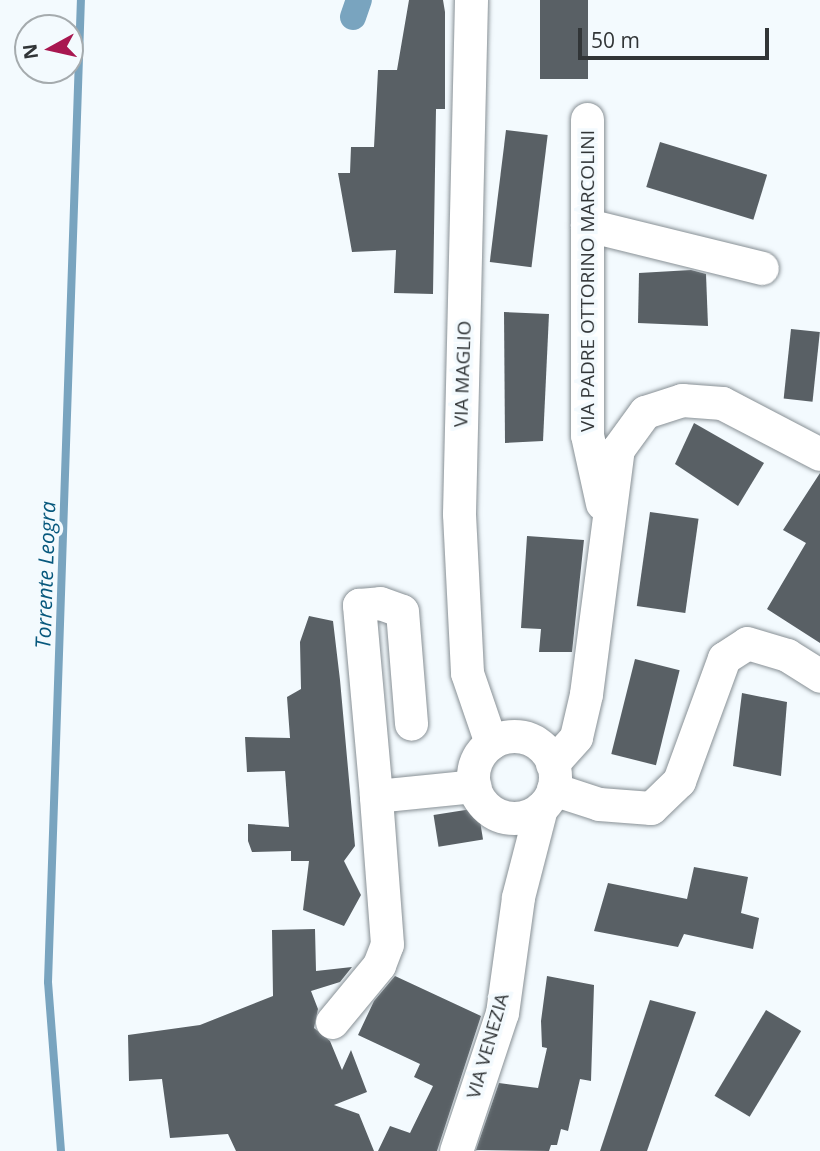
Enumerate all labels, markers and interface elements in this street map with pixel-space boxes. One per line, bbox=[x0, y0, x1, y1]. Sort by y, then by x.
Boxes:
north arrow bbox=[14, 14, 84, 84]
scale bar bbox=[582, 14, 773, 58]
text: 50 m bbox=[591, 26, 640, 54]
text: N bbox=[16, 42, 44, 61]
street label: VIA PADRE OTTORINO MARCOLINI bbox=[577, 130, 599, 432]
street label: VIA MAGLIO bbox=[450, 320, 476, 428]
water label: Torrente Leogra bbox=[30, 501, 60, 649]
street label: VIA VENEZIA bbox=[462, 991, 514, 1101]

